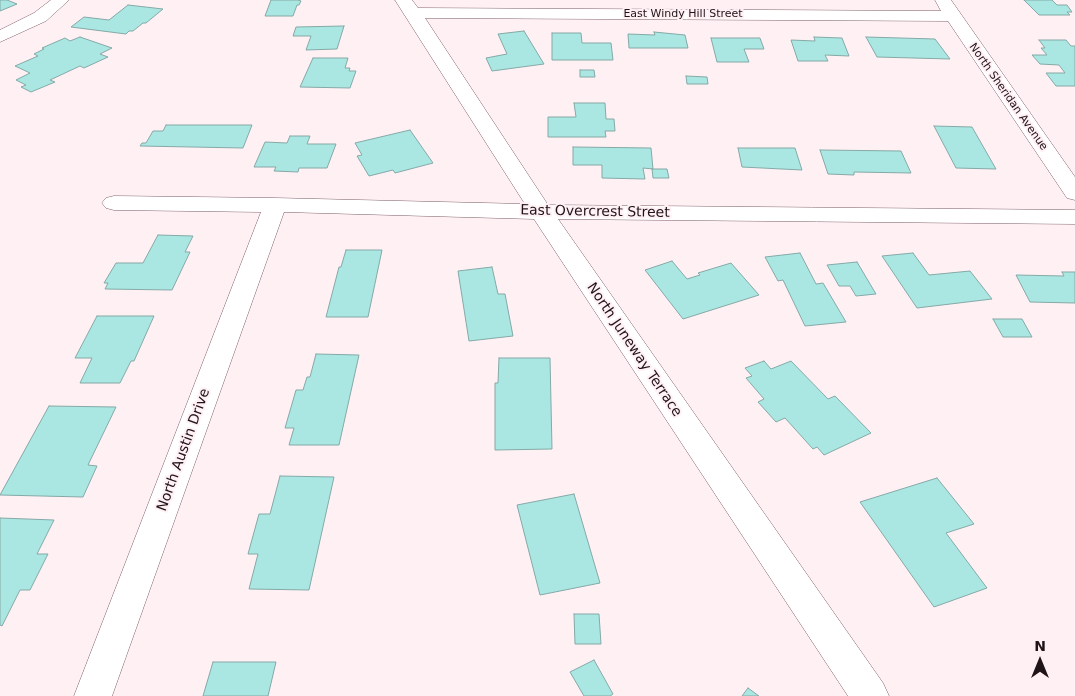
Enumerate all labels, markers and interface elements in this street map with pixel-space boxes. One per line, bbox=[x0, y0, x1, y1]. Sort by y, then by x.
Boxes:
street label: East Windy Hill Street bbox=[623, 7, 743, 21]
street label: North Sheridan Avenue bbox=[966, 41, 1050, 153]
street label: East Overcrest Street bbox=[520, 202, 670, 222]
street label: North Juneway Terrace bbox=[583, 280, 685, 420]
street label: North Austin Drive bbox=[154, 386, 214, 514]
north arrow bbox=[1015, 636, 1065, 686]
text: N bbox=[1034, 638, 1046, 654]

